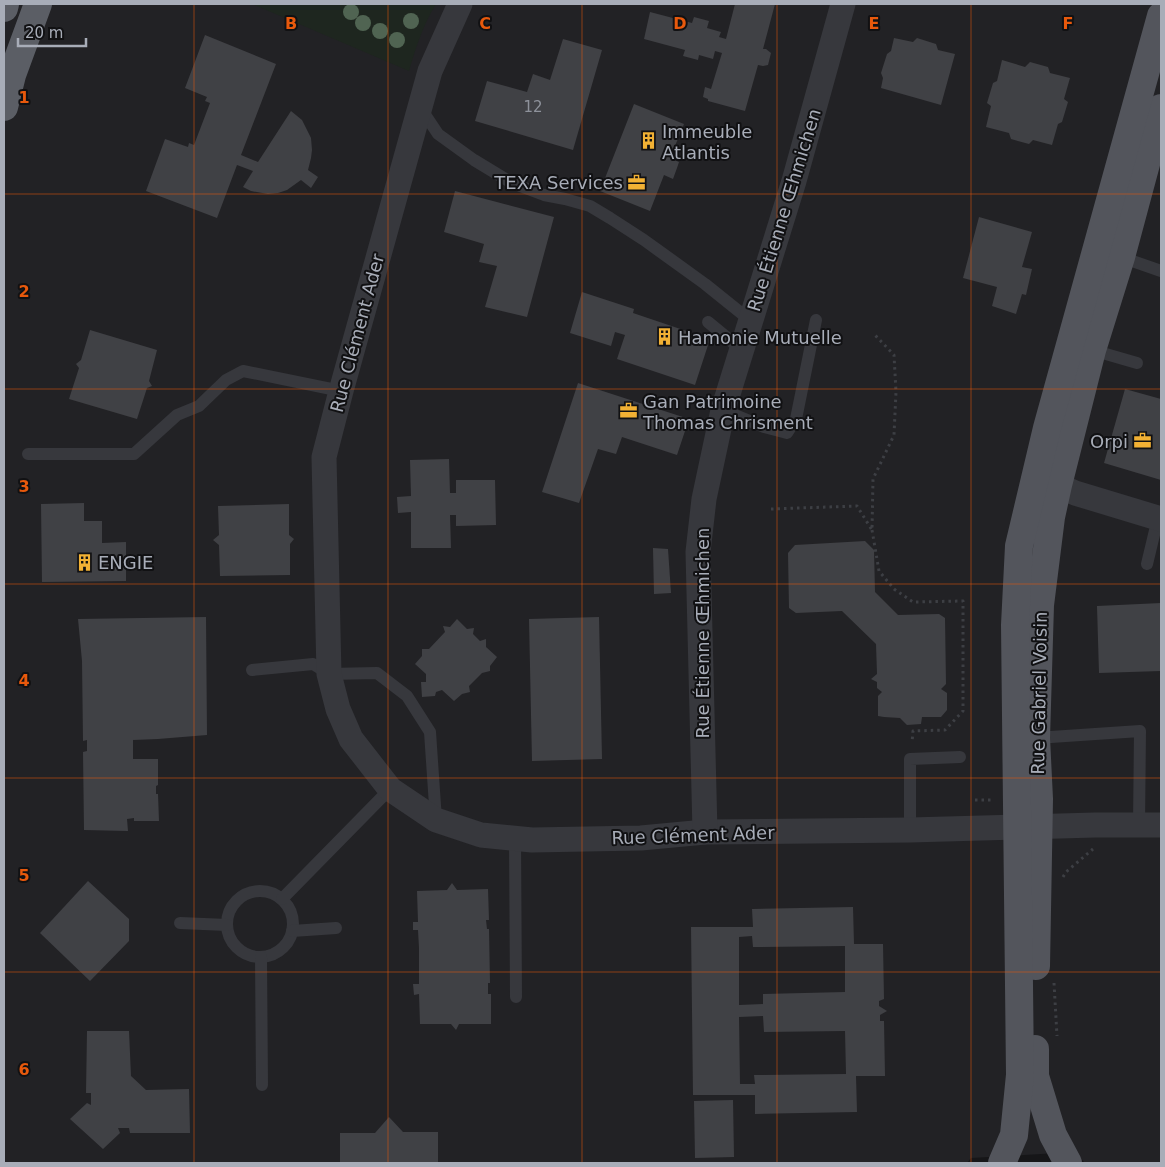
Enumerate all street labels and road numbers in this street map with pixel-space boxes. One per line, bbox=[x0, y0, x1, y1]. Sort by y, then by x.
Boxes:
street label: Rue Étienne Œhmichen bbox=[743, 106, 825, 314]
street label: Rue Clément Ader bbox=[326, 251, 388, 415]
street label: Rue Étienne Œhmichen bbox=[692, 527, 713, 739]
street label: Rue Gabriel Voisin bbox=[1027, 611, 1051, 775]
street label: Rue Clément Ader bbox=[611, 822, 776, 848]

